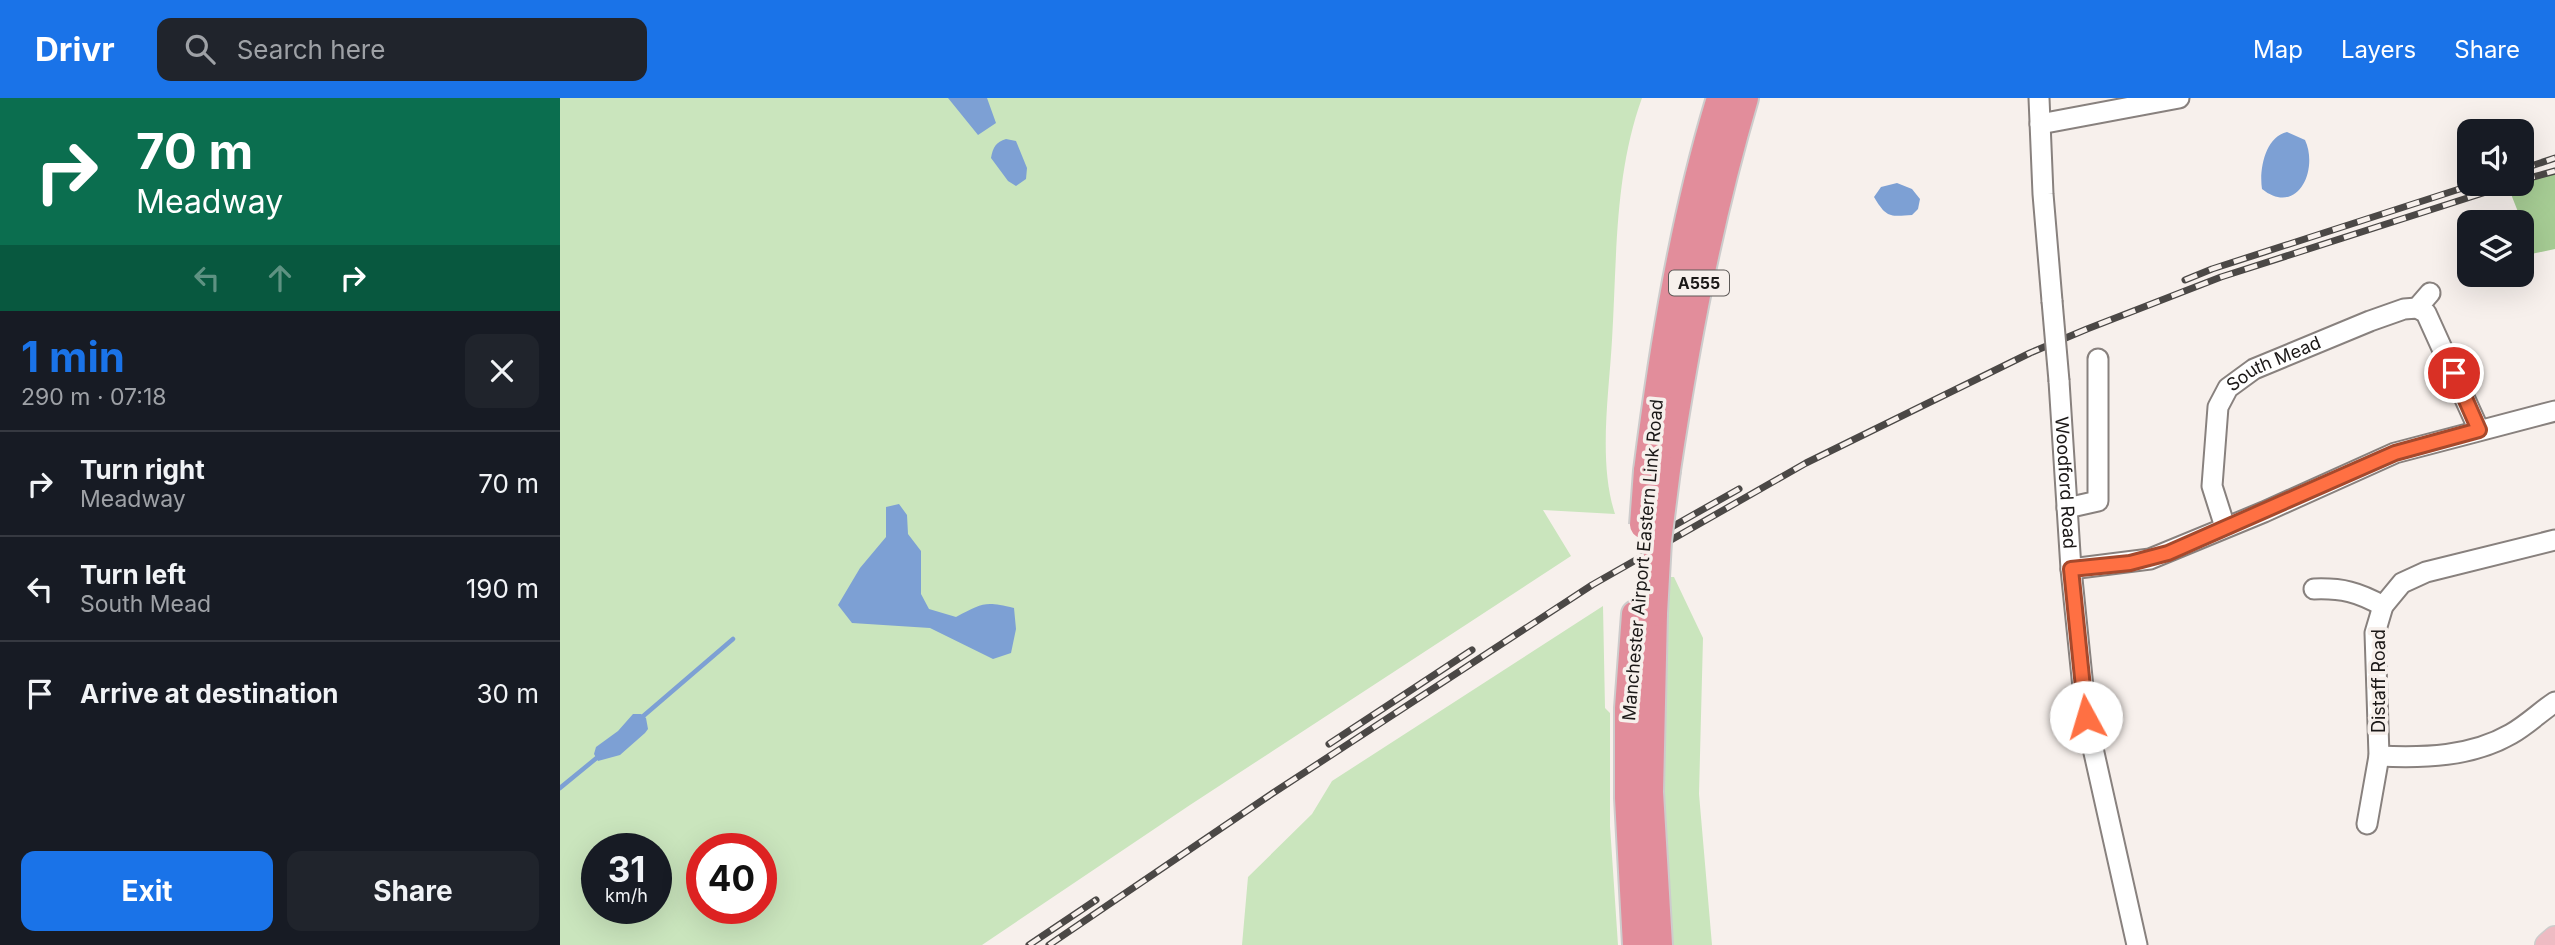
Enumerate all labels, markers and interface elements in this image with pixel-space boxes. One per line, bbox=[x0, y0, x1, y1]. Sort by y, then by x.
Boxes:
search box bbox=[157, 18, 647, 81]
text: Drivr bbox=[35, 29, 115, 69]
icon: search bbox=[181, 30, 219, 68]
text: Search here bbox=[237, 34, 385, 65]
text: Map bbox=[2253, 35, 2303, 64]
text: Layers bbox=[2341, 35, 2416, 64]
text: Share bbox=[2454, 35, 2520, 64]
map controls bbox=[2457, 119, 2534, 287]
button: sound bbox=[2457, 119, 2534, 196]
text: 70 m bbox=[136, 122, 253, 181]
icon: right bbox=[21, 126, 112, 217]
text: Meadway bbox=[136, 182, 283, 221]
button: layers bbox=[2457, 210, 2534, 287]
icon: left bbox=[188, 259, 226, 297]
icon: ahead bbox=[261, 259, 299, 297]
icon: right bbox=[334, 259, 372, 297]
road number: A555 bbox=[1669, 270, 1729, 295]
text: 1 min bbox=[21, 331, 125, 382]
street label: South Mead bbox=[2222, 332, 2324, 396]
button: close bbox=[465, 334, 539, 408]
pin bbox=[2424, 343, 2484, 403]
icon: arrive bbox=[2435, 354, 2473, 392]
text: 290 m · 07:18 bbox=[21, 383, 167, 411]
street label: Manchester Airport Eastern Link Road bbox=[1618, 398, 1667, 722]
street label: Woodford Road bbox=[2051, 416, 2081, 549]
text: Turn right bbox=[80, 454, 205, 485]
icon: right bbox=[21, 465, 59, 503]
text: 70 m bbox=[478, 468, 539, 499]
text: Meadway bbox=[80, 485, 186, 513]
text: Turn left bbox=[80, 559, 186, 590]
icon: left bbox=[21, 570, 59, 608]
text: 190 m bbox=[466, 573, 539, 604]
text: South Mead bbox=[80, 590, 211, 618]
street label: Distaff Road bbox=[2368, 629, 2389, 733]
icon: arrive bbox=[21, 675, 59, 713]
text: Arrive at destination bbox=[80, 678, 339, 709]
text: 30 m bbox=[476, 678, 539, 709]
position arrow bbox=[2049, 680, 2123, 754]
speed limit sign: 40 bbox=[686, 833, 777, 924]
text: 31 bbox=[608, 848, 645, 890]
button: Exit bbox=[21, 851, 273, 931]
button: Share bbox=[287, 851, 539, 931]
text: km/h bbox=[605, 885, 648, 906]

